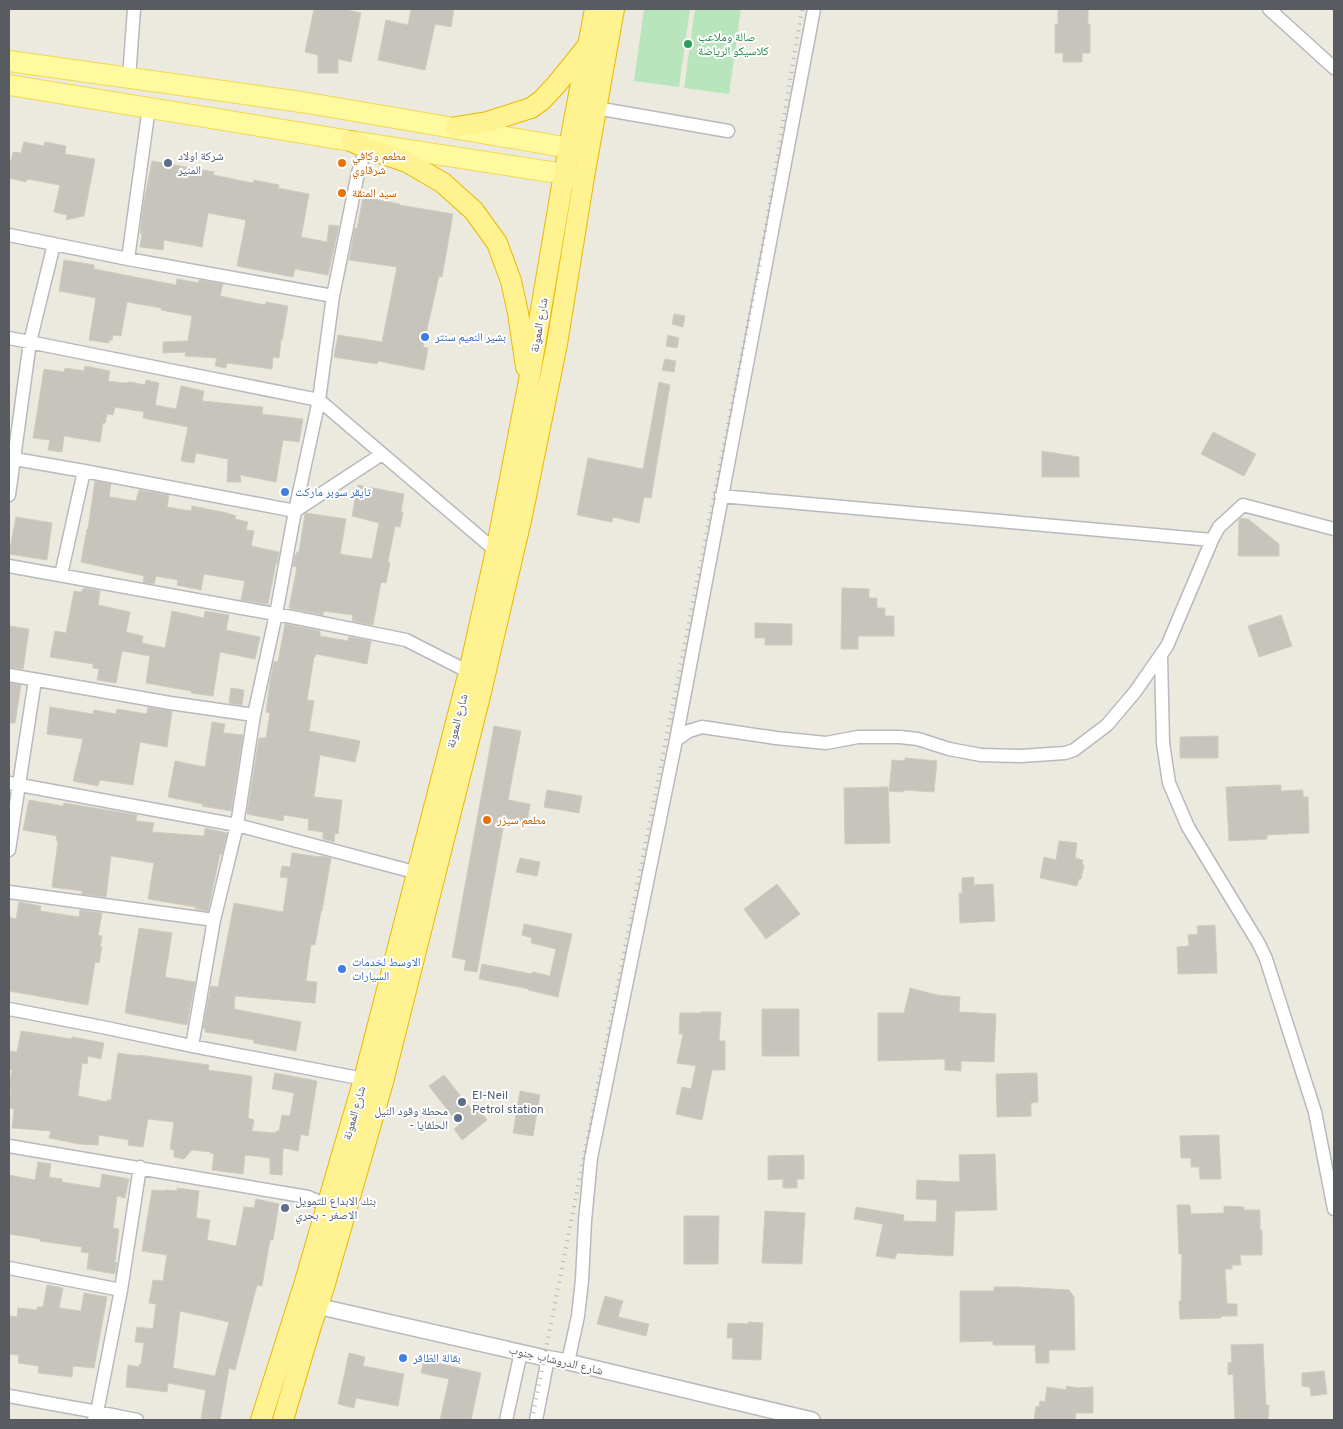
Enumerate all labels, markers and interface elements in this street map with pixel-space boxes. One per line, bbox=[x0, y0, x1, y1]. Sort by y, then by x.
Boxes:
place label: صالة وملاعب كلاسيكو الرياضة bbox=[698, 30, 769, 60]
marker: صالة وملاعب كلاسيكو الرياضة bbox=[682, 38, 694, 50]
place label: شركة اولاد المنير bbox=[177, 149, 224, 179]
place label: مطعم وكافي شرقاوي bbox=[352, 149, 406, 180]
marker: شركة اولاد المنير bbox=[162, 157, 174, 169]
marker: مطعم وكافي شرقاوي bbox=[336, 157, 348, 169]
place label: سيد المنقة bbox=[352, 186, 397, 202]
marker: سيد المنقة bbox=[336, 187, 348, 199]
street label: شارع المعونة bbox=[527, 296, 553, 354]
place label: بشير النعيم سنتر bbox=[434, 330, 506, 346]
marker: بشير النعيم سنتر bbox=[419, 331, 431, 343]
place label: تايقر سوبر ماركت bbox=[295, 485, 371, 501]
marker: تايقر سوبر ماركت bbox=[279, 486, 291, 498]
street label: شارع المعونة bbox=[444, 692, 472, 750]
place label: مطعم سيزر bbox=[496, 813, 546, 829]
marker: مطعم سيزر bbox=[481, 814, 493, 826]
place label: الاوسط لخدمات السيارات bbox=[352, 955, 421, 985]
marker: الاوسط لخدمات السيارات bbox=[336, 963, 348, 975]
street label: شارع المعونة bbox=[340, 1084, 370, 1142]
place label: El-Neil Petrol station bbox=[472, 1088, 544, 1118]
marker: El-Neil Petrol station bbox=[456, 1096, 468, 1108]
place label: محطة وقود النيل - الحلفايا bbox=[374, 1104, 448, 1134]
marker: محطة وقود النيل - الحلفايا bbox=[452, 1112, 464, 1124]
place label: بنك الابداع للتمويل الاصغر - بحري bbox=[295, 1194, 376, 1225]
marker: بنك الابداع للتمويل الاصغر - بحري bbox=[279, 1202, 291, 1214]
street label: شارع الدروشاب جنوب bbox=[507, 1342, 604, 1380]
place label: بقالة الظافر bbox=[412, 1351, 461, 1367]
marker: بقالة الظافر bbox=[397, 1352, 409, 1364]

